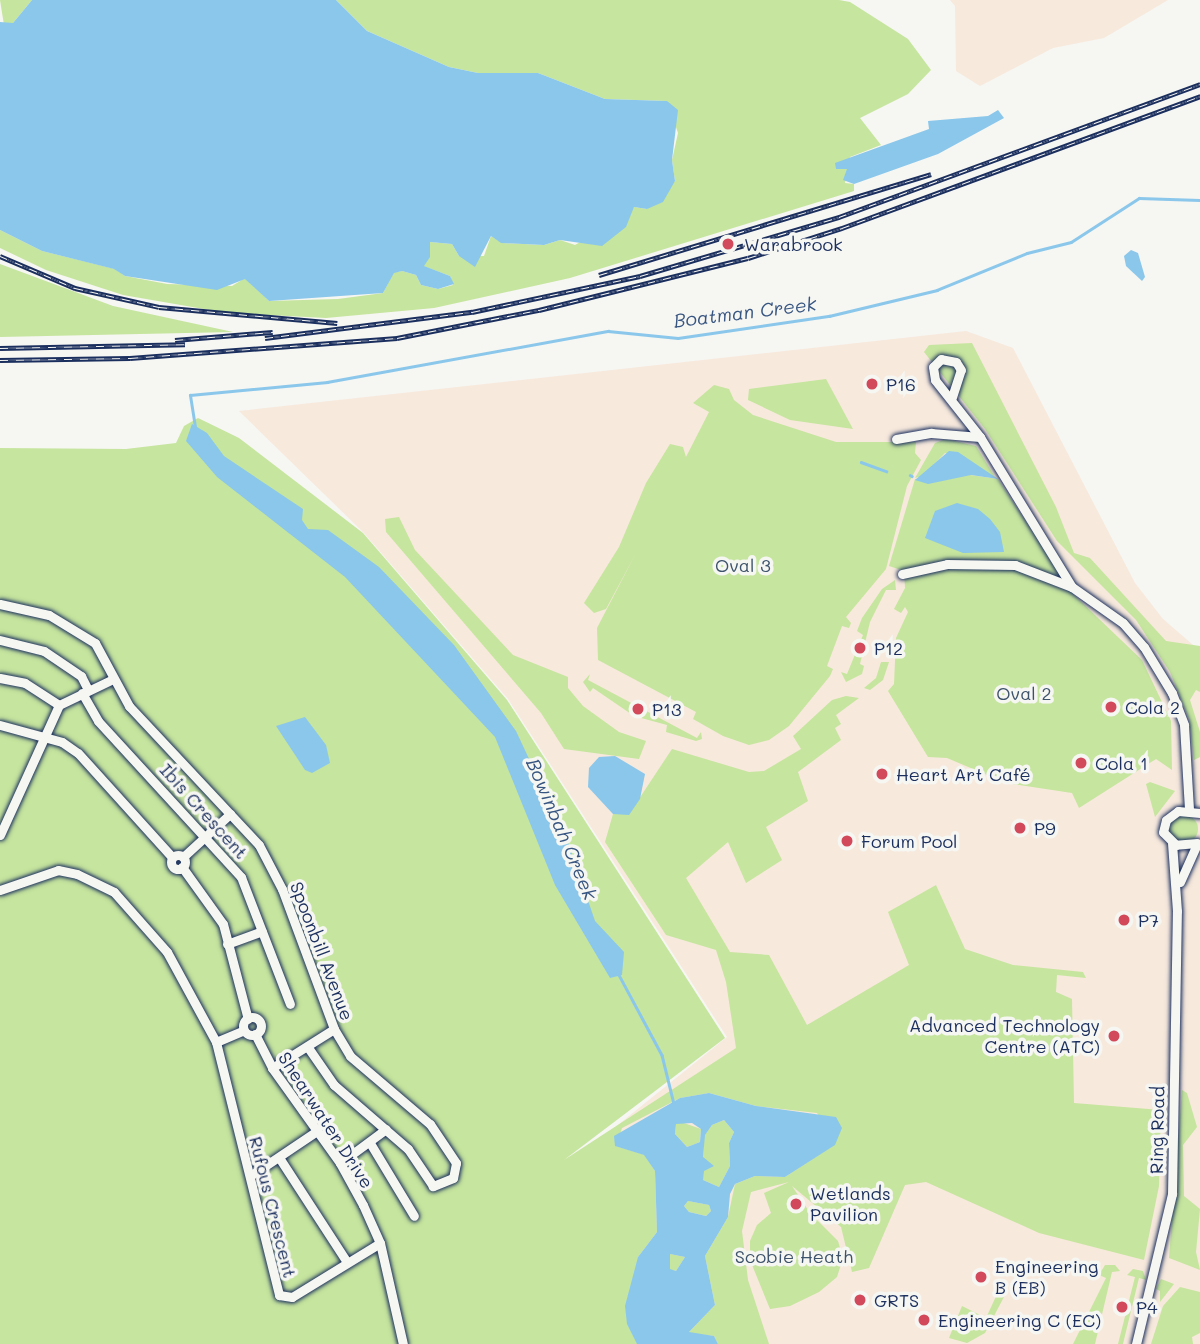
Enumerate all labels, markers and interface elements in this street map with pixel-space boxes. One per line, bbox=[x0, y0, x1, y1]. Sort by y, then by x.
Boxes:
place label: Warabrook bbox=[744, 233, 843, 255]
marker: Warabrook bbox=[718, 234, 738, 254]
water label: Boatman Creek bbox=[672, 292, 818, 332]
place label: P16 bbox=[886, 373, 916, 395]
marker: P16 bbox=[864, 376, 880, 392]
park label: Oval 3 bbox=[715, 554, 771, 576]
place label: P12 bbox=[874, 637, 903, 659]
marker: P12 bbox=[852, 640, 868, 656]
park label: Oval 2 bbox=[996, 682, 1052, 704]
place label: Cola 2 bbox=[1125, 696, 1180, 718]
place label: P13 bbox=[652, 698, 682, 720]
marker: Cola 2 bbox=[1103, 699, 1119, 715]
marker: P13 bbox=[630, 701, 646, 717]
place label: Cola 1 bbox=[1095, 752, 1148, 774]
water label: Bowinbah Creek bbox=[522, 755, 602, 903]
marker: Cola 1 bbox=[1073, 755, 1089, 771]
street label: Ibis Crescent bbox=[156, 759, 252, 863]
place label: Heart Art Café bbox=[896, 763, 1031, 785]
marker: Heart Art Café bbox=[874, 766, 890, 782]
place label: P9 bbox=[1034, 817, 1056, 839]
marker: P9 bbox=[1012, 820, 1028, 836]
place label: Forum Pool bbox=[861, 830, 958, 852]
marker: Forum Pool bbox=[839, 833, 855, 849]
street label: Spoonbill Avenue bbox=[286, 879, 358, 1023]
place label: P7 bbox=[1138, 909, 1159, 931]
marker: P7 bbox=[1116, 912, 1132, 928]
place label: Advanced Technology Centre (ATC) bbox=[909, 1015, 1100, 1058]
marker: Advanced Technology Centre (ATC) bbox=[1106, 1028, 1122, 1044]
street label: Shearwater Drive bbox=[274, 1048, 378, 1192]
street label: Ring Road bbox=[1145, 1086, 1169, 1174]
street label: Rufous Crescent bbox=[245, 1134, 301, 1280]
place label: Wetlands Pavilion bbox=[810, 1183, 891, 1226]
marker: Wetlands Pavilion bbox=[788, 1196, 804, 1212]
park label: Scobie Heath bbox=[735, 1245, 853, 1267]
place label: Engineering B (EB) bbox=[995, 1256, 1098, 1298]
marker: Engineering B (EB) bbox=[973, 1269, 989, 1285]
place label: GRTS bbox=[874, 1289, 919, 1311]
marker: GRTS bbox=[852, 1292, 868, 1308]
place label: P4 bbox=[1136, 1296, 1158, 1318]
marker: P4 bbox=[1114, 1299, 1130, 1315]
place label: Engineering C (EC) bbox=[938, 1309, 1101, 1331]
marker: Engineering C (EC) bbox=[916, 1312, 932, 1328]

